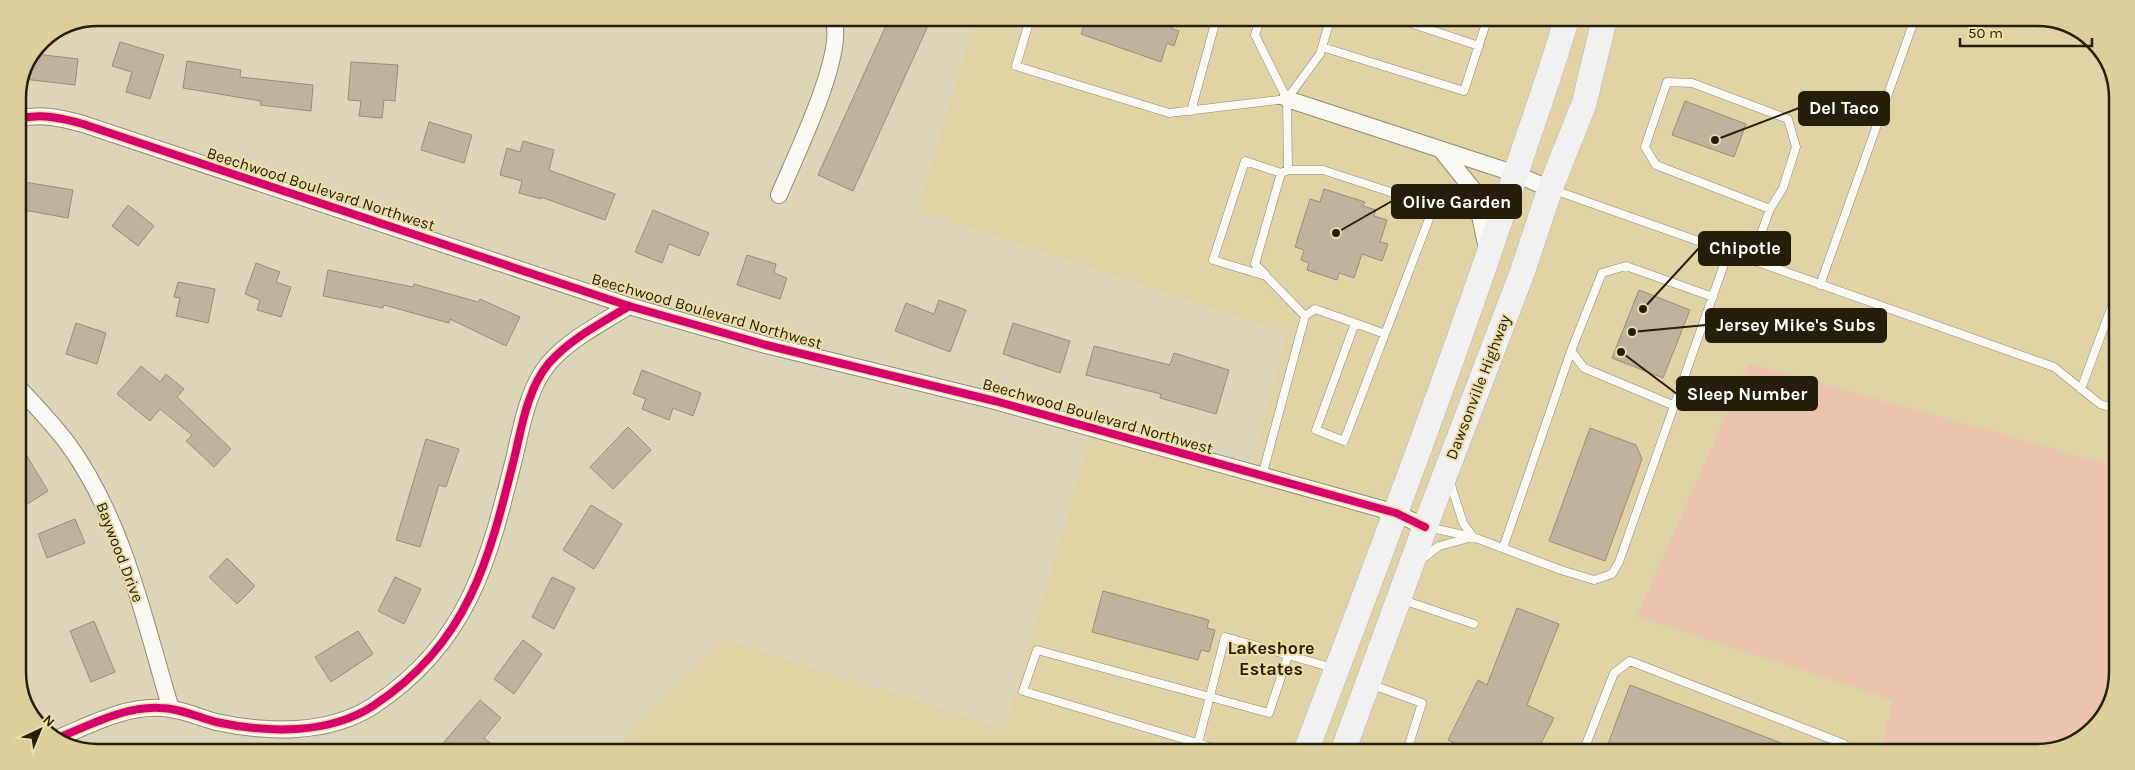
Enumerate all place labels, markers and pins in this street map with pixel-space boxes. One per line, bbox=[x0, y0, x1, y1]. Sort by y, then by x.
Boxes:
callout: Del Taco bbox=[1799, 92, 1889, 125]
callout: Olive Garden bbox=[1392, 185, 1521, 218]
callout: Chipotle bbox=[1699, 232, 1790, 265]
callout: Jersey Mike's Subs bbox=[1706, 309, 1886, 342]
callout: Sleep Number bbox=[1677, 377, 1817, 410]

